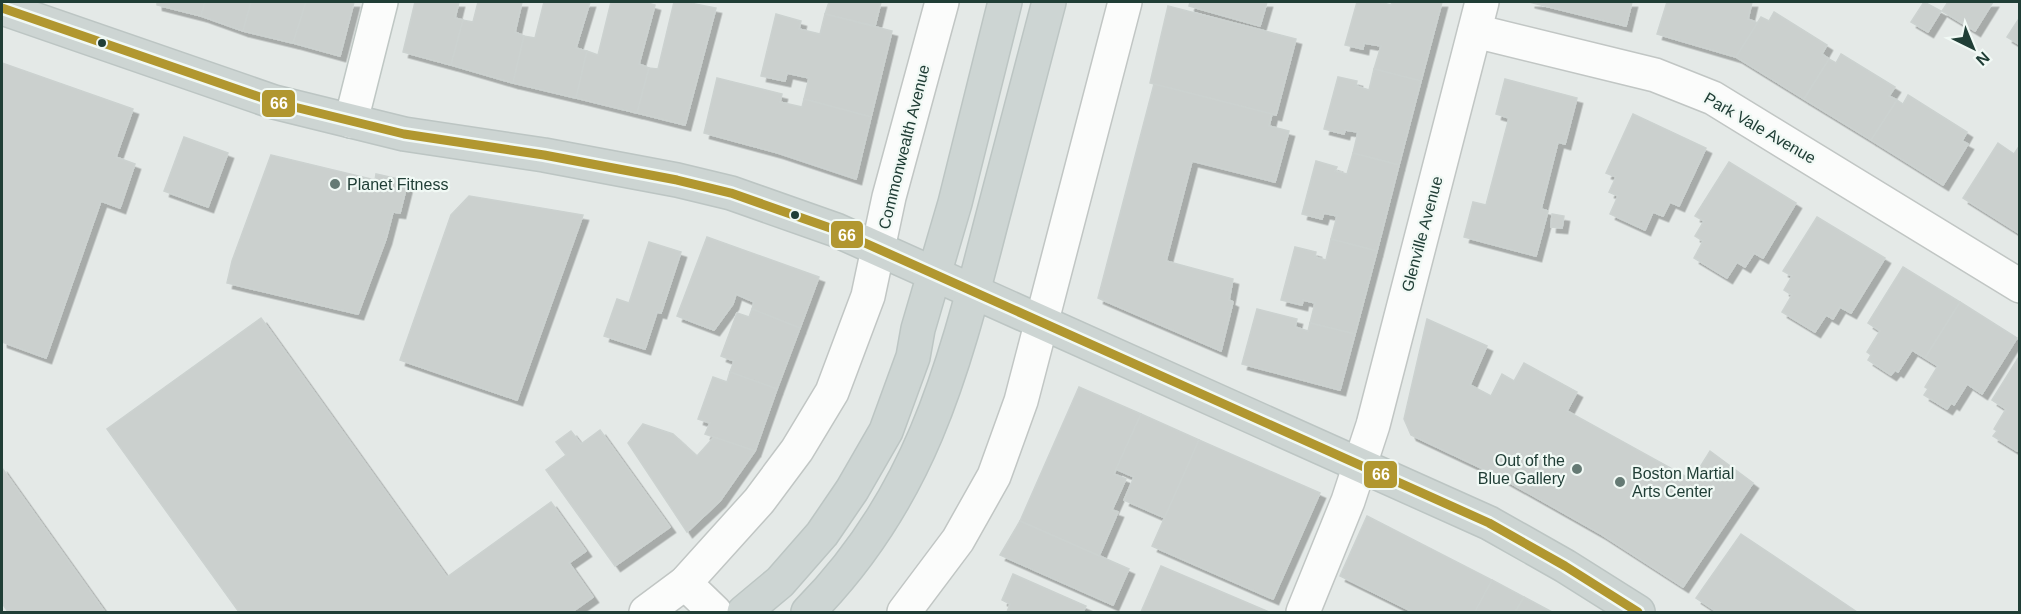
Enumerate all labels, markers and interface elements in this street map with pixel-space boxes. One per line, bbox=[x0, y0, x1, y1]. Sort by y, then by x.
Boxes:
north arrow bbox=[1943, 18, 2003, 78]
unlabelled marker bbox=[96, 37, 108, 49]
text: N bbox=[1973, 48, 1993, 69]
street label: Commonwealth Avenue bbox=[875, 63, 933, 231]
line badge: 66 bbox=[261, 89, 296, 118]
street label: Park Vale Avenue bbox=[1701, 89, 1819, 167]
text: 66 bbox=[270, 95, 288, 112]
street label: Glenville Avenue bbox=[1398, 174, 1446, 294]
place label: Planet Fitness bbox=[347, 176, 448, 193]
marker: Planet Fitness bbox=[328, 177, 342, 191]
unlabelled marker bbox=[789, 209, 801, 221]
line badge: 66 bbox=[830, 220, 864, 249]
text: 66 bbox=[838, 227, 856, 244]
place label: Out of the Blue Gallery bbox=[1478, 452, 1565, 487]
line badge: 66 bbox=[1363, 460, 1398, 489]
marker: Out of the Blue Gallery bbox=[1570, 462, 1584, 476]
place label: Boston Martial Arts Center bbox=[1632, 465, 1734, 500]
text: 66 bbox=[1372, 466, 1390, 483]
marker: Boston Martial Arts Center bbox=[1613, 475, 1627, 489]

